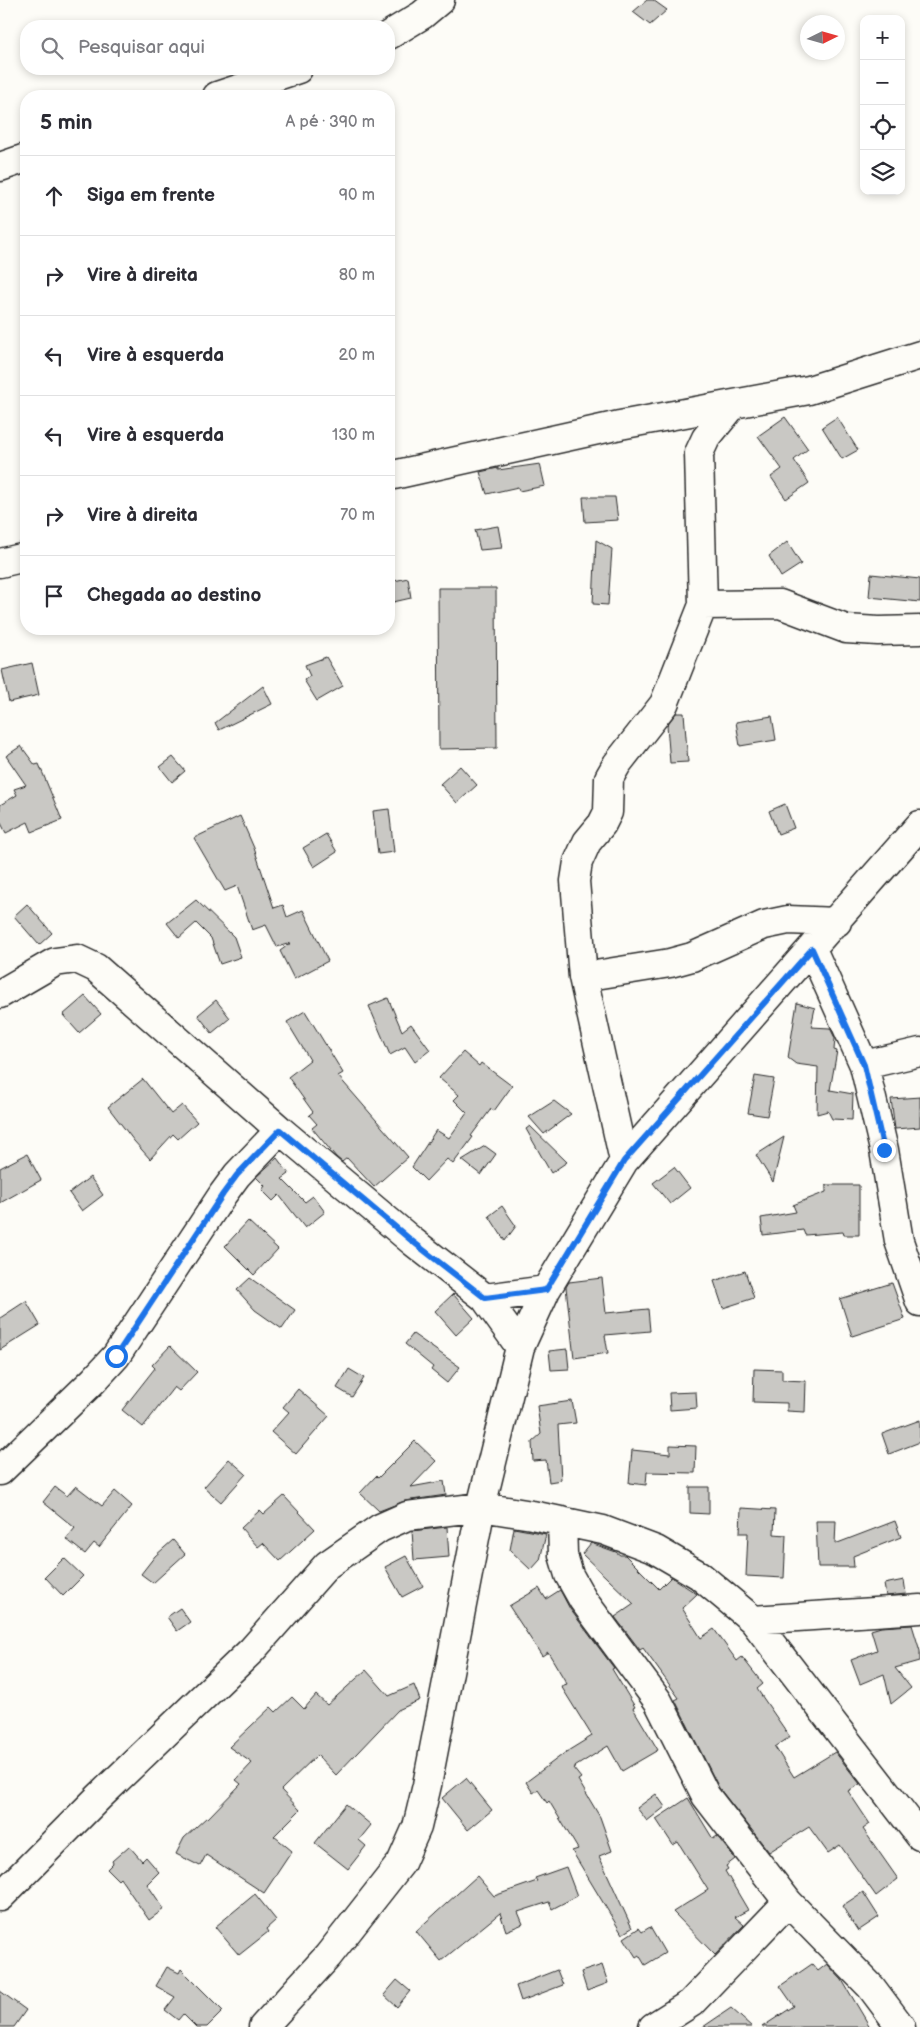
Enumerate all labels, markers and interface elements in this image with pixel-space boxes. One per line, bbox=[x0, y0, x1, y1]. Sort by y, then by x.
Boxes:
north arrow bbox=[800, 15, 845, 60]
map controls bbox=[860, 15, 905, 195]
button: + bbox=[860, 15, 905, 60]
search box bbox=[20, 20, 395, 75]
icon: search bbox=[38, 34, 66, 62]
text: Pesquisar aqui bbox=[78, 36, 205, 59]
button: − bbox=[860, 60, 905, 105]
button: locate bbox=[860, 105, 905, 150]
text: 5 min bbox=[40, 110, 93, 135]
text: A pé · 390 m bbox=[286, 113, 375, 132]
button: layers bbox=[860, 150, 905, 195]
icon: ahead bbox=[40, 182, 68, 210]
text: Siga em frente bbox=[87, 184, 215, 207]
text: 90 m bbox=[339, 186, 375, 205]
icon: right bbox=[40, 262, 68, 290]
text: Vire à direita bbox=[87, 264, 198, 287]
text: 80 m bbox=[339, 266, 375, 285]
icon: left bbox=[40, 342, 68, 370]
text: Vire à esquerda bbox=[87, 344, 224, 367]
text: 20 m bbox=[339, 346, 375, 365]
icon: left bbox=[40, 422, 68, 450]
text: Vire à esquerda bbox=[87, 424, 224, 447]
text: 130 m bbox=[332, 426, 375, 445]
icon: right bbox=[40, 502, 68, 530]
text: Vire à direita bbox=[87, 504, 198, 527]
text: 70 m bbox=[340, 506, 375, 525]
icon: arrive bbox=[40, 582, 68, 610]
text: Chegada ao destino bbox=[87, 584, 261, 607]
route end bbox=[873, 1139, 896, 1162]
route start bbox=[105, 1345, 128, 1368]

